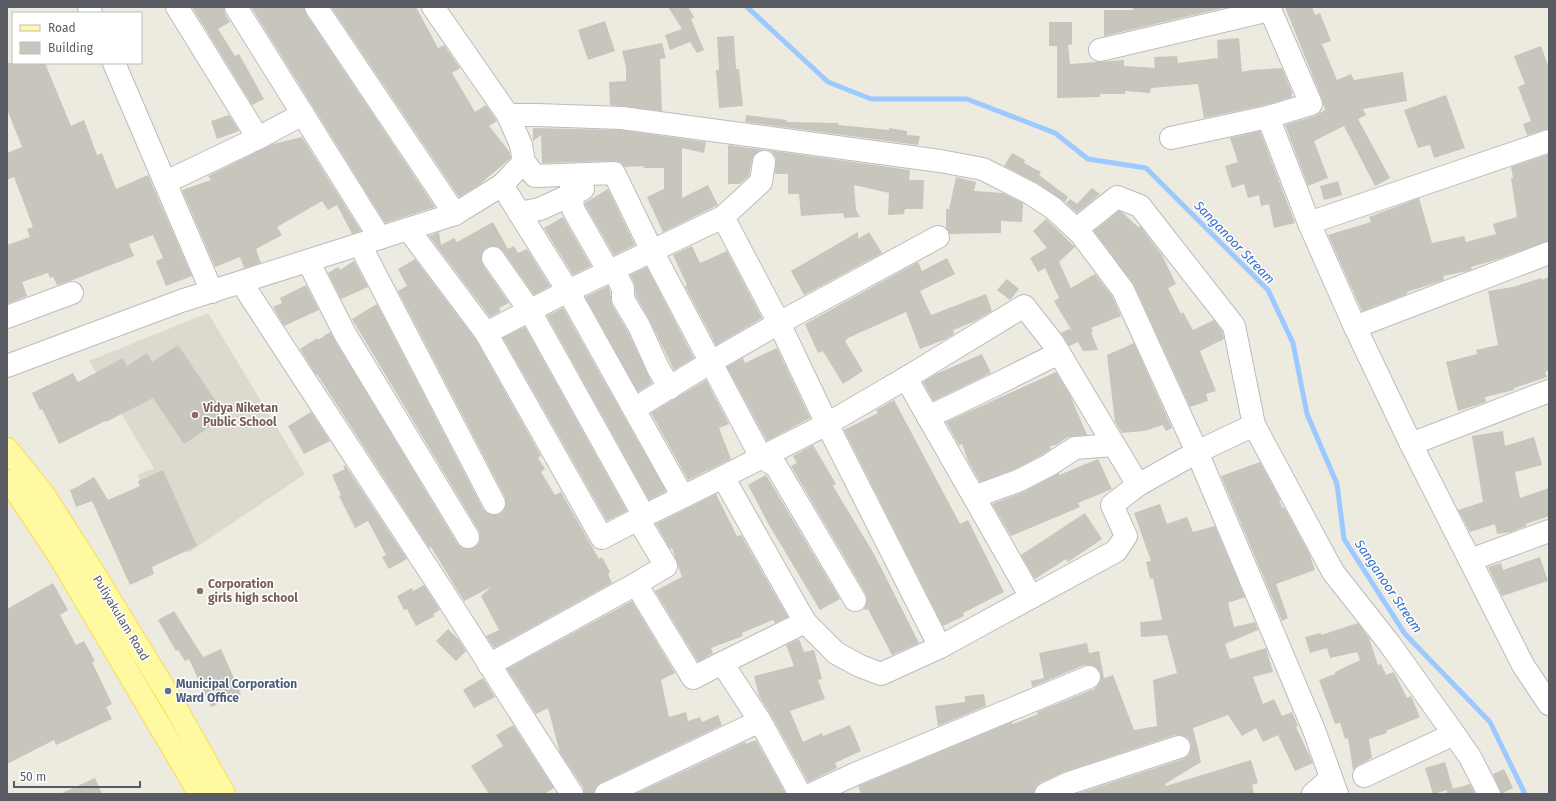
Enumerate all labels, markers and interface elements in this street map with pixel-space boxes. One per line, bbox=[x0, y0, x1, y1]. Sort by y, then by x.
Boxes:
legend bbox=[12, 12, 142, 64]
text: Road bbox=[48, 21, 76, 35]
text: Building bbox=[48, 41, 94, 55]
water label: Sanganoor Stream bbox=[1191, 197, 1278, 287]
place label: Vidya Niketan Public School bbox=[202, 401, 278, 429]
marker: Vidya Niketan Public School bbox=[190, 410, 200, 420]
water label: Sanganoor Stream bbox=[1351, 536, 1425, 636]
street label: Puliyakulam Road bbox=[90, 573, 152, 663]
place label: Corporation girls high school bbox=[208, 577, 298, 605]
marker: Corporation girls high school bbox=[195, 586, 205, 596]
place label: Municipal Corporation Ward Office bbox=[176, 677, 297, 705]
marker: Municipal Corporation Ward Office bbox=[163, 686, 173, 696]
scale bar bbox=[14, 763, 140, 789]
text: 50 m bbox=[20, 770, 46, 784]

